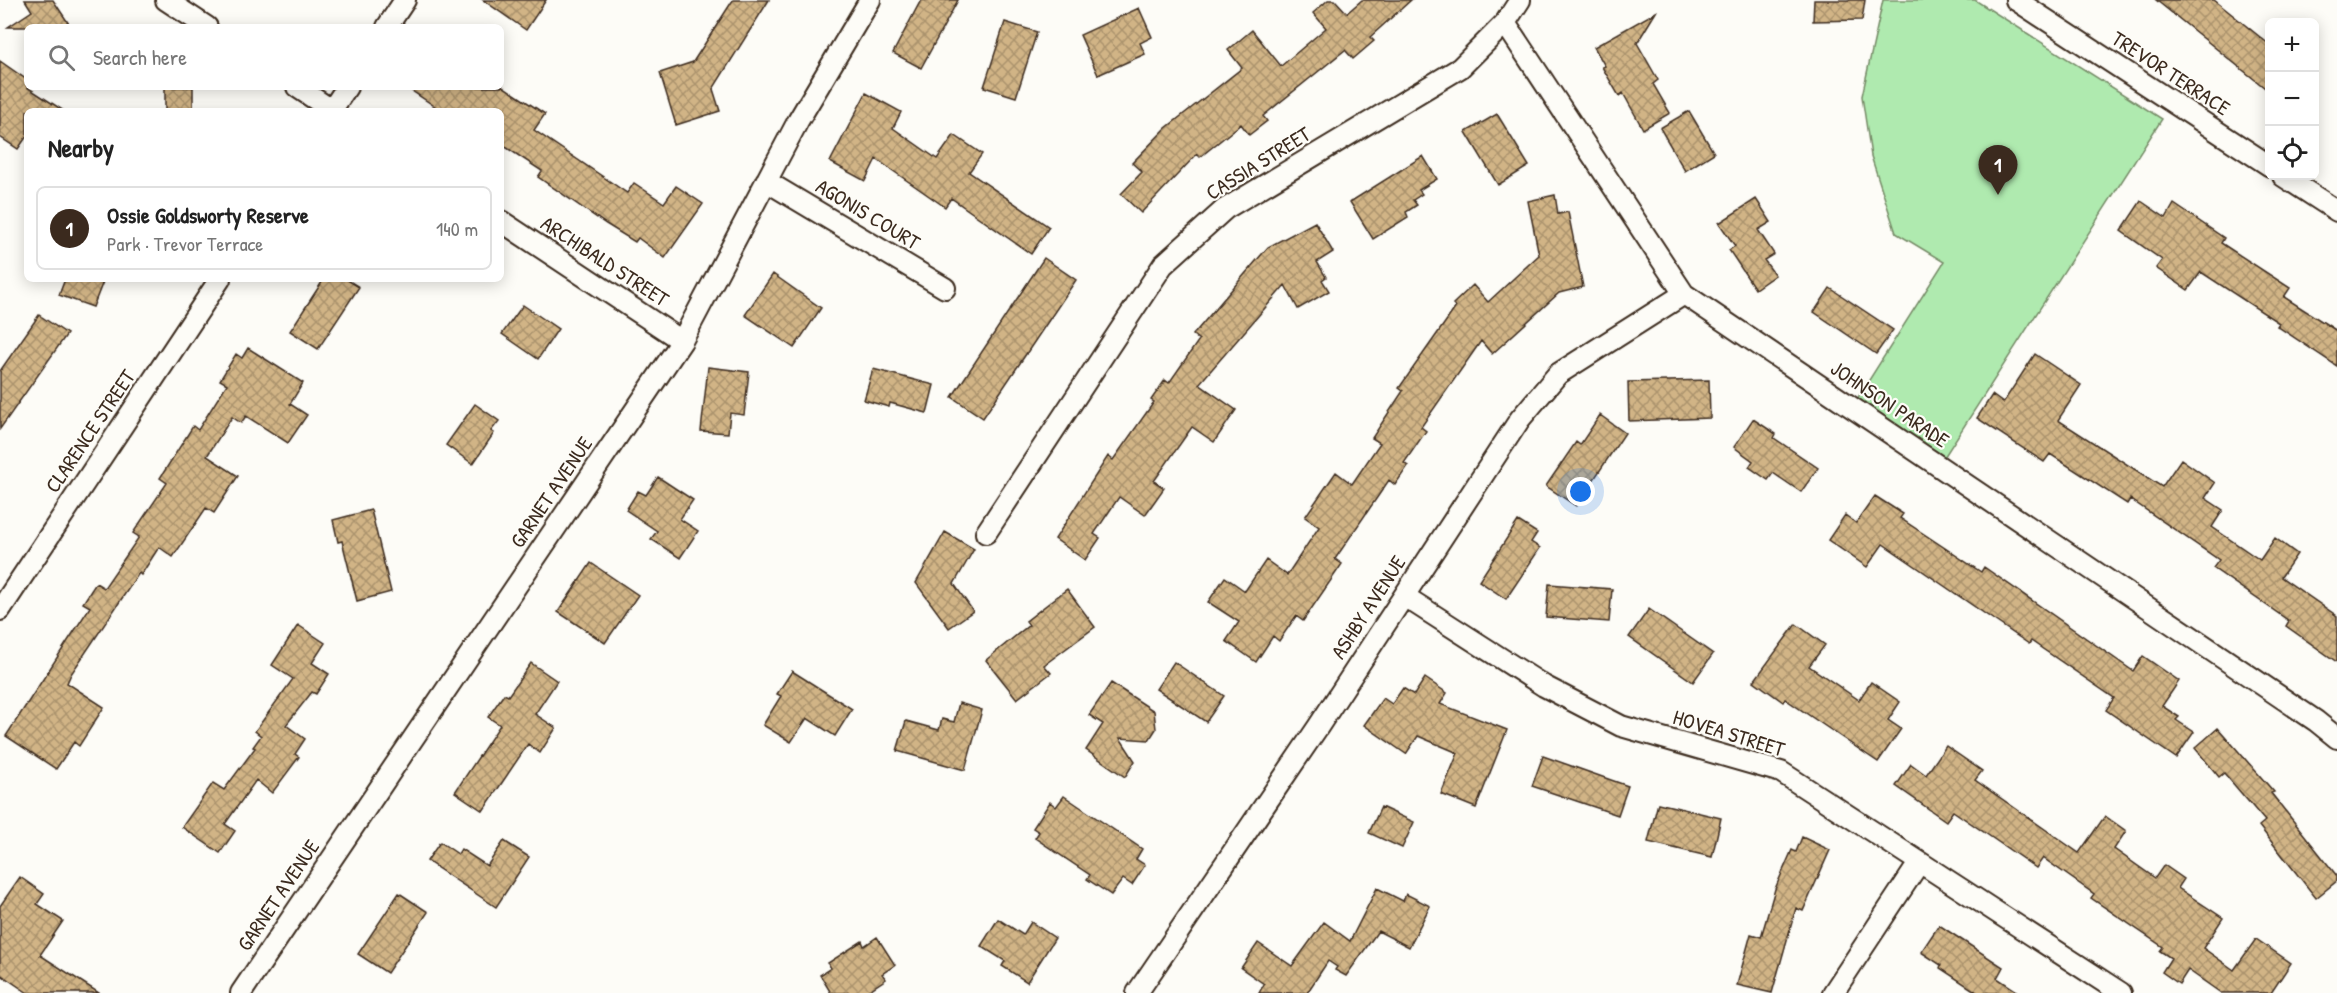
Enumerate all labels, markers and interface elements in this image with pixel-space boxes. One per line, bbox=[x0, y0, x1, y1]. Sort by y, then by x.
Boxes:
map controls bbox=[2265, 18, 2319, 180]
button: + bbox=[2265, 18, 2319, 72]
search box bbox=[24, 24, 504, 90]
street label: TREVOR TERRACE bbox=[2106, 24, 2236, 122]
icon: search bbox=[45, 41, 78, 74]
text: Search here bbox=[93, 42, 187, 72]
button: − bbox=[2265, 72, 2319, 126]
street label: CASSIA STREET bbox=[1200, 119, 1317, 207]
button: locate bbox=[2265, 126, 2319, 180]
text: Nearby bbox=[48, 130, 114, 165]
pin: 1 bbox=[1978, 146, 2018, 195]
street label: AGONIS COURT bbox=[811, 172, 926, 257]
text: Ossie Goldsworty Reserve bbox=[107, 200, 309, 230]
street label: ARCHIBALD STREET bbox=[535, 209, 675, 314]
text: 1 bbox=[66, 215, 73, 242]
text: 140 m bbox=[436, 215, 478, 242]
text: Park · Trevor Terrace bbox=[107, 230, 263, 257]
street label: JOHNSON PARADE bbox=[1825, 354, 1955, 454]
street label: CLARENCE STREET bbox=[38, 363, 143, 498]
street label: GARNET AVENUE bbox=[503, 431, 599, 553]
your location bbox=[1566, 477, 1595, 506]
street label: ASHBY AVENUE bbox=[1324, 550, 1412, 664]
street label: HOVEA STREET bbox=[1670, 702, 1789, 764]
street label: GARNET AVENUE bbox=[230, 834, 326, 956]

